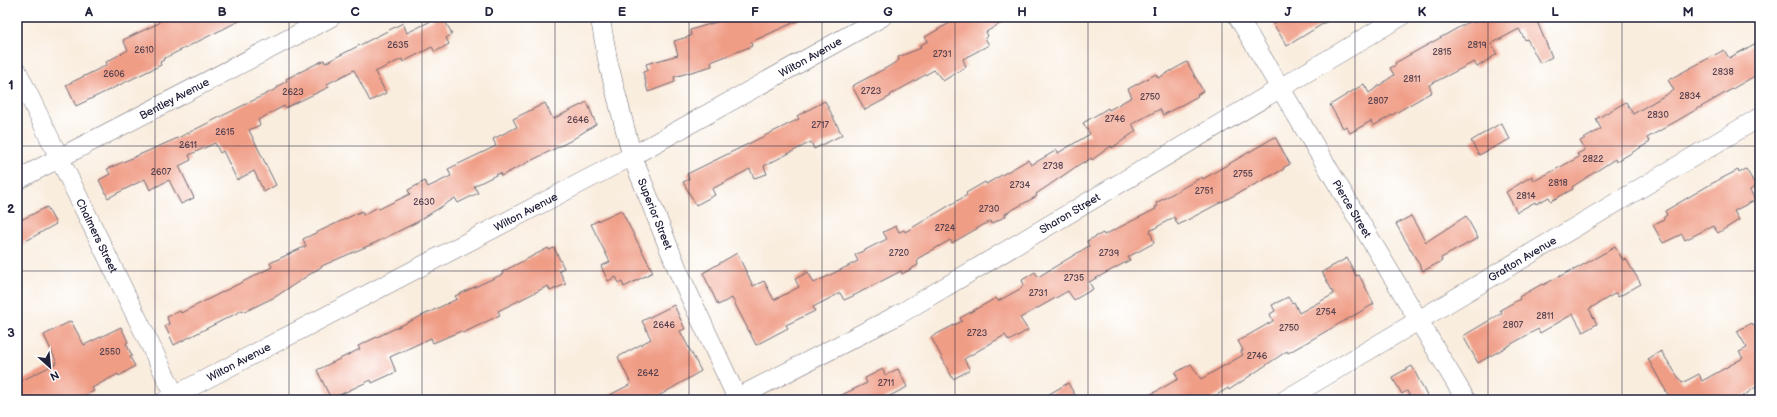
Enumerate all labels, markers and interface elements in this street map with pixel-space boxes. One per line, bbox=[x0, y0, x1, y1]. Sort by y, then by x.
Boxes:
text: A bbox=[84, 4, 93, 20]
text: B bbox=[217, 4, 227, 20]
text: C bbox=[350, 4, 360, 20]
text: D bbox=[484, 4, 494, 20]
text: E bbox=[618, 4, 627, 20]
text: F bbox=[751, 4, 759, 20]
text: G bbox=[883, 4, 893, 20]
text: H bbox=[1017, 4, 1027, 20]
text: I bbox=[1153, 4, 1157, 20]
text: J bbox=[1284, 4, 1292, 20]
text: K bbox=[1418, 4, 1427, 20]
text: L bbox=[1551, 4, 1559, 20]
text: M bbox=[1682, 4, 1694, 20]
street label: Wilton Avenue bbox=[777, 34, 844, 80]
house number: 2635 bbox=[387, 40, 409, 51]
house number: 2819 bbox=[1467, 40, 1487, 51]
house number: 2610 bbox=[134, 45, 154, 56]
house number: 2815 bbox=[1432, 47, 1452, 58]
house number: 2731 bbox=[933, 49, 951, 60]
house number: 2838 bbox=[1712, 67, 1734, 78]
house number: 2606 bbox=[103, 69, 125, 80]
house number: 2811 bbox=[1403, 74, 1421, 85]
street label: Bentley Avenue bbox=[137, 75, 212, 122]
text: 1 bbox=[8, 77, 14, 93]
house number: 2723 bbox=[861, 86, 882, 97]
house number: 2623 bbox=[282, 87, 304, 98]
house number: 2834 bbox=[1679, 91, 1701, 102]
house number: 2750 bbox=[1140, 92, 1160, 103]
house number: 2807 bbox=[1368, 96, 1389, 107]
house number: 2830 bbox=[1647, 110, 1669, 121]
house number: 2746 bbox=[1105, 114, 1126, 125]
house number: 2646 bbox=[567, 115, 589, 126]
house number: 2717 bbox=[811, 120, 829, 131]
house number: 2615 bbox=[215, 127, 235, 138]
house number: 2611 bbox=[179, 140, 197, 151]
house number: 2822 bbox=[1582, 154, 1604, 165]
house number: 2738 bbox=[1043, 161, 1063, 172]
house number: 2607 bbox=[151, 167, 172, 178]
house number: 2755 bbox=[1233, 169, 1253, 180]
street label: Superior Street bbox=[635, 176, 676, 252]
street label: Pierce Street bbox=[1330, 177, 1375, 240]
house number: 2818 bbox=[1548, 178, 1568, 189]
house number: 2734 bbox=[1010, 180, 1031, 191]
house number: 2751 bbox=[1195, 186, 1213, 197]
street label: Wilton Avenue bbox=[492, 189, 560, 234]
street label: Sharon Street bbox=[1037, 190, 1103, 236]
house number: 2814 bbox=[1516, 191, 1536, 202]
street label: Chalmers Street bbox=[74, 196, 121, 275]
house number: 2630 bbox=[413, 197, 435, 208]
text: 2 bbox=[7, 201, 15, 217]
house number: 2730 bbox=[979, 204, 999, 215]
house number: 2724 bbox=[935, 223, 956, 234]
street label: Grafton Avenue bbox=[1486, 233, 1559, 284]
house number: 2720 bbox=[889, 248, 909, 259]
house number: 2739 bbox=[1099, 248, 1119, 259]
house number: 2735 bbox=[1064, 273, 1084, 284]
house number: 2731 bbox=[1029, 288, 1047, 299]
house number: 2754 bbox=[1316, 307, 1337, 318]
house number: 2811 bbox=[1536, 311, 1554, 322]
house number: 2646 bbox=[653, 320, 675, 331]
house number: 2807 bbox=[1503, 320, 1524, 331]
house number: 2750 bbox=[1279, 323, 1299, 334]
text: 3 bbox=[7, 325, 15, 341]
house number: 2723 bbox=[967, 328, 988, 339]
street label: Wilton Avenue bbox=[205, 340, 273, 384]
north arrow bbox=[30, 347, 70, 387]
house number: 2550 bbox=[100, 347, 120, 358]
house number: 2746 bbox=[1247, 351, 1268, 362]
text: N bbox=[48, 368, 61, 383]
house number: 2642 bbox=[637, 368, 659, 379]
house number: 2711 bbox=[878, 378, 894, 389]

